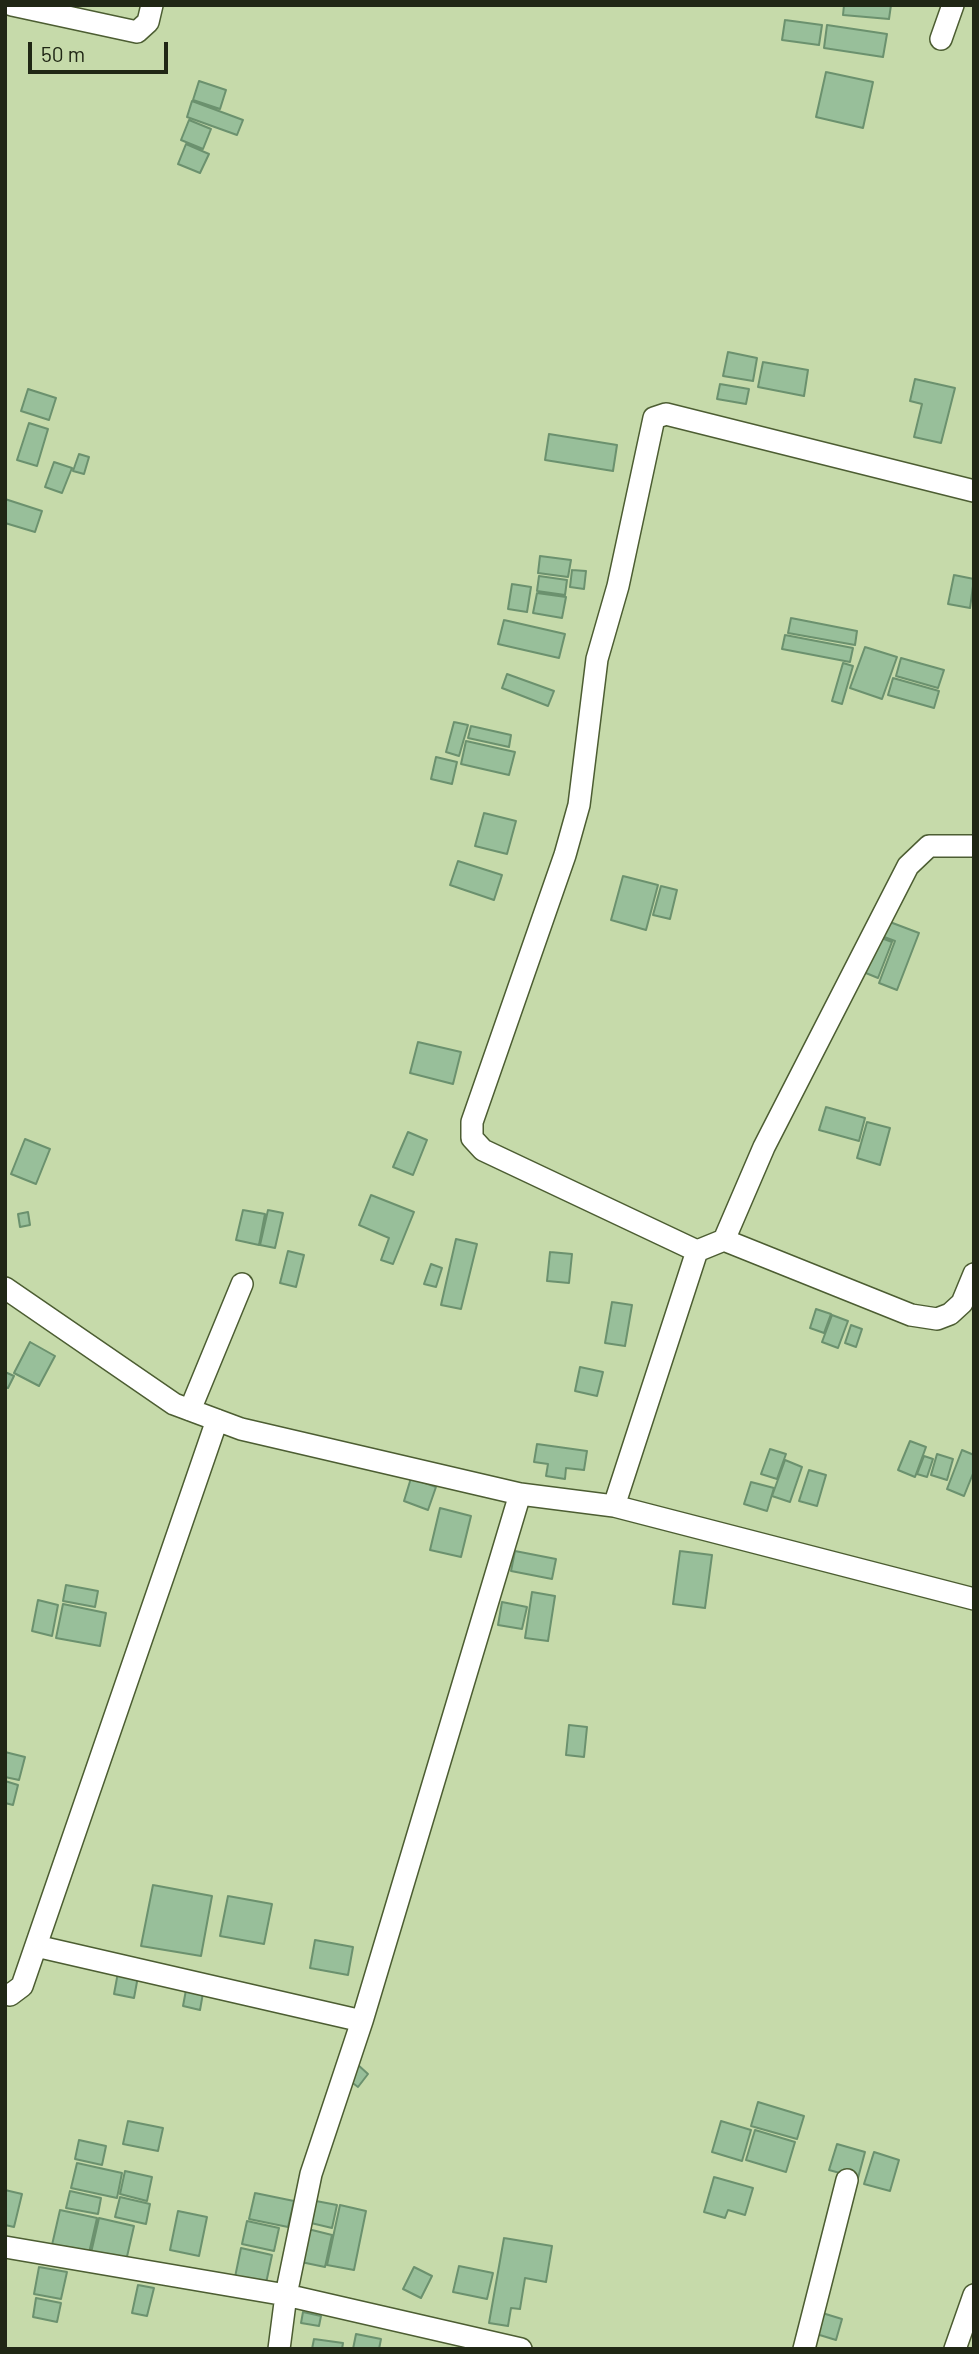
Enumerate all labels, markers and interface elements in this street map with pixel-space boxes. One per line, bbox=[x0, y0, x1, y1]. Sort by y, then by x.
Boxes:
scale bar bbox=[32, 28, 172, 72]
text: 50 m bbox=[41, 41, 85, 66]

